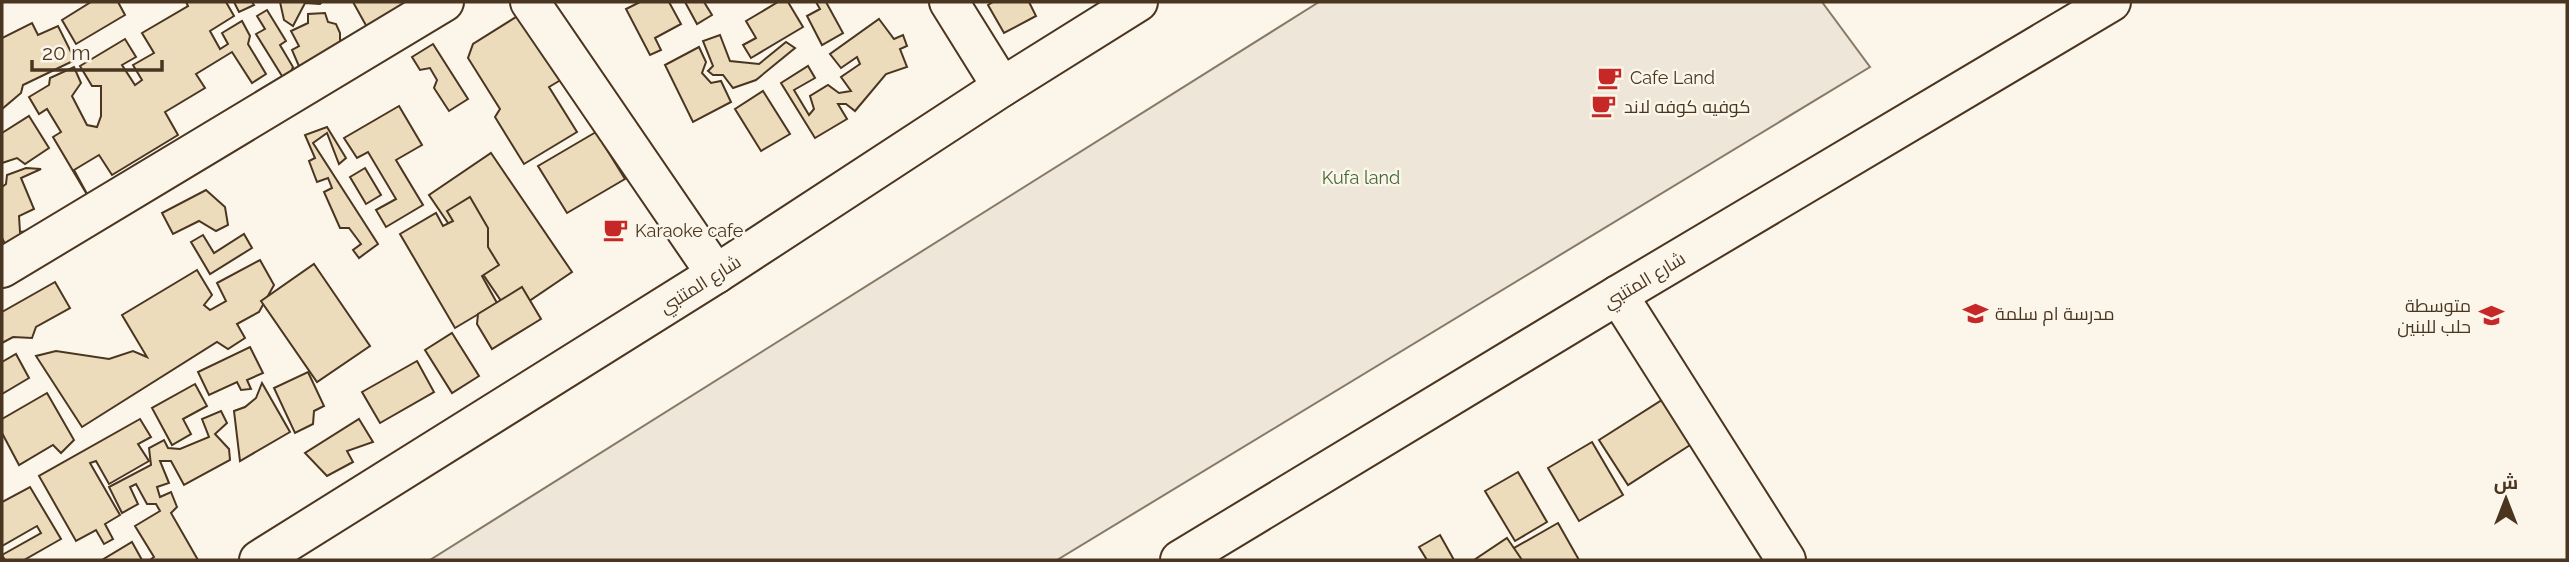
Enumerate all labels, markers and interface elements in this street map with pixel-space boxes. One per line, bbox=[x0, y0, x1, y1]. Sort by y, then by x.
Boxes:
scale bar bbox=[32, 28, 161, 72]
text: 20 m bbox=[42, 40, 90, 65]
cafe icon: Cafe Land bbox=[1596, 63, 1624, 91]
place label: Cafe Land bbox=[1630, 67, 1715, 88]
cafe icon: كوفيه كوفه لاند bbox=[1590, 92, 1618, 120]
place label: كوفيه كوفه لاند bbox=[1624, 96, 1750, 118]
park label: Kufa land bbox=[1322, 167, 1400, 188]
cafe icon: Karaoke cafe bbox=[601, 216, 629, 244]
place label: Karaoke cafe bbox=[635, 220, 744, 241]
street label: شارع المتنبي bbox=[1599, 247, 1691, 316]
street label: شارع المتنبي bbox=[655, 251, 747, 321]
place label: متوسطة حلب للبنين bbox=[2397, 295, 2471, 338]
school or university icon: مدرسة ام سلمة bbox=[1961, 299, 1989, 327]
school or university icon: متوسطة حلب للبنين bbox=[2477, 301, 2505, 329]
place label: مدرسة ام سلمة bbox=[1995, 303, 2114, 326]
north arrow bbox=[2471, 464, 2541, 534]
text: ش bbox=[2494, 471, 2518, 494]

